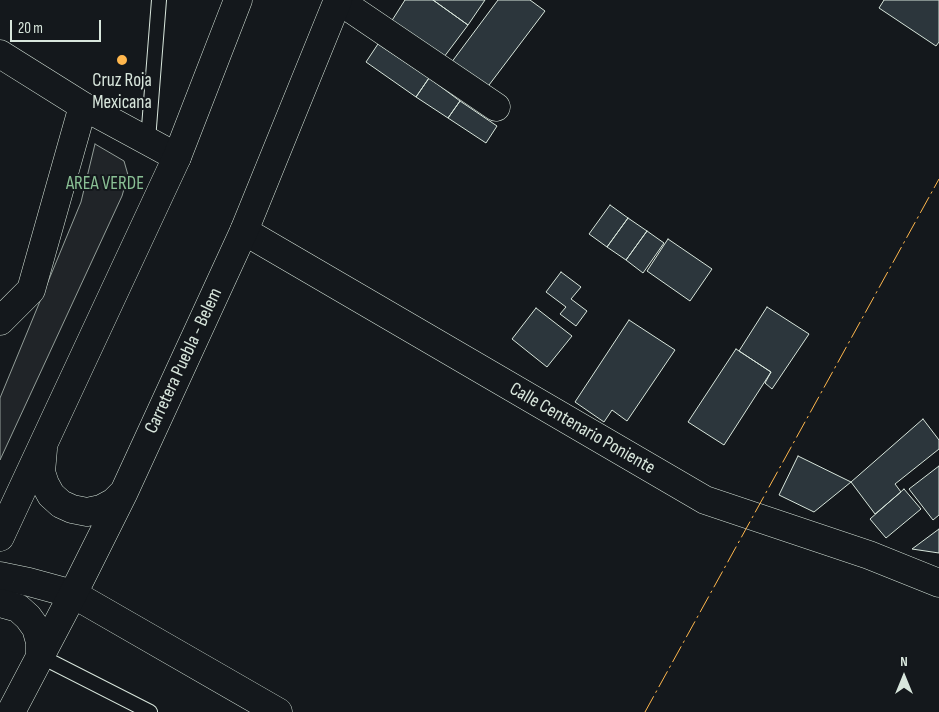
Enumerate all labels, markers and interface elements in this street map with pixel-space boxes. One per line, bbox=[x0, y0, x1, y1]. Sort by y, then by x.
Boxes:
scale bar bbox=[12, 10, 104, 42]
text: 20 m bbox=[18, 19, 43, 38]
marker: Cruz Roja Mexicana bbox=[115, 53, 129, 67]
place label: Cruz Roja Mexicana bbox=[92, 70, 152, 114]
park label: AREA VERDE bbox=[66, 173, 144, 195]
street label: Carretera Puebla - Belem bbox=[140, 285, 228, 437]
street label: Calle Centenario Poniente bbox=[505, 378, 659, 480]
north arrow bbox=[879, 652, 929, 702]
text: N bbox=[900, 653, 908, 670]

